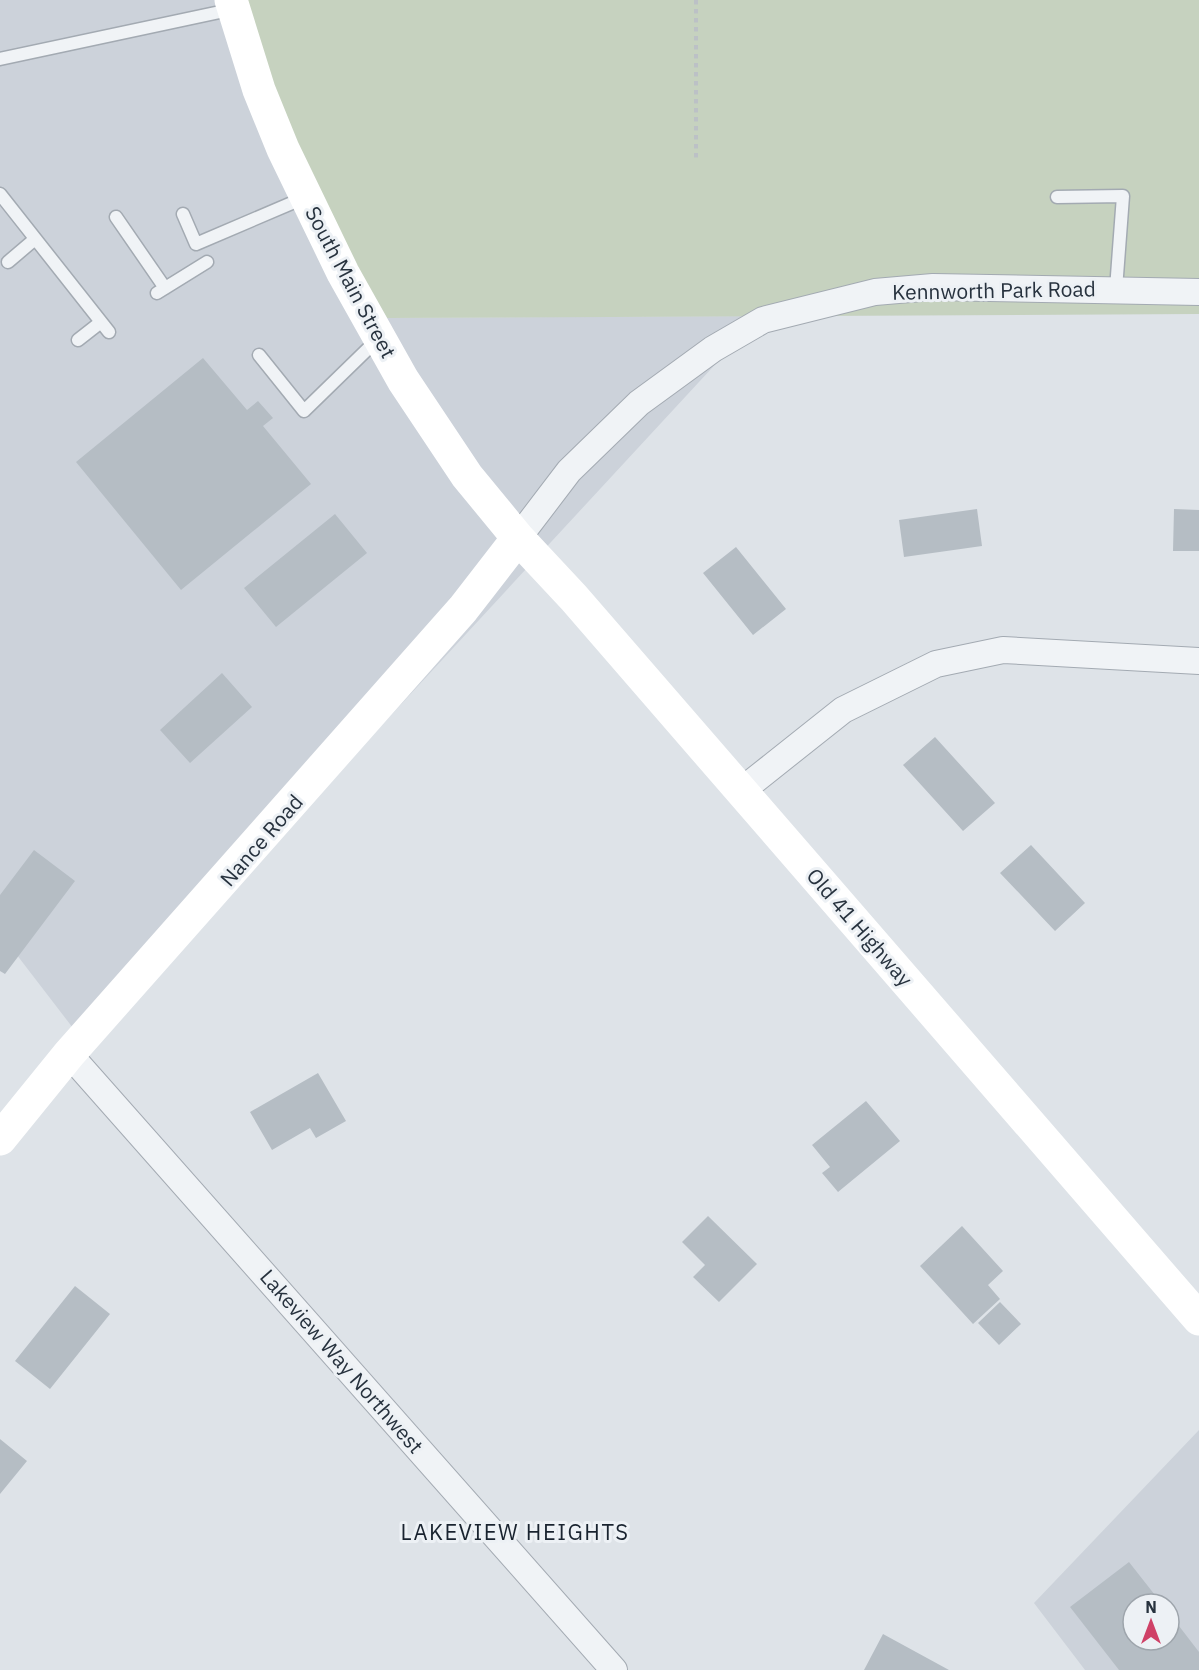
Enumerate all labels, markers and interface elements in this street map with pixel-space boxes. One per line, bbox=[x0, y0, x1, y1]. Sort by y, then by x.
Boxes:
street label: South Main Street bbox=[299, 201, 403, 363]
street label: Kennworth Park Road bbox=[892, 274, 1096, 306]
street label: Nance Road bbox=[213, 788, 309, 892]
street label: Old 41 Highway bbox=[801, 862, 920, 993]
street label: Lakeview Way Northwest bbox=[254, 1263, 430, 1459]
district label: LAKEVIEW HEIGHTS bbox=[400, 1517, 630, 1546]
north arrow bbox=[1121, 1592, 1181, 1652]
text: N bbox=[1145, 1597, 1157, 1617]

